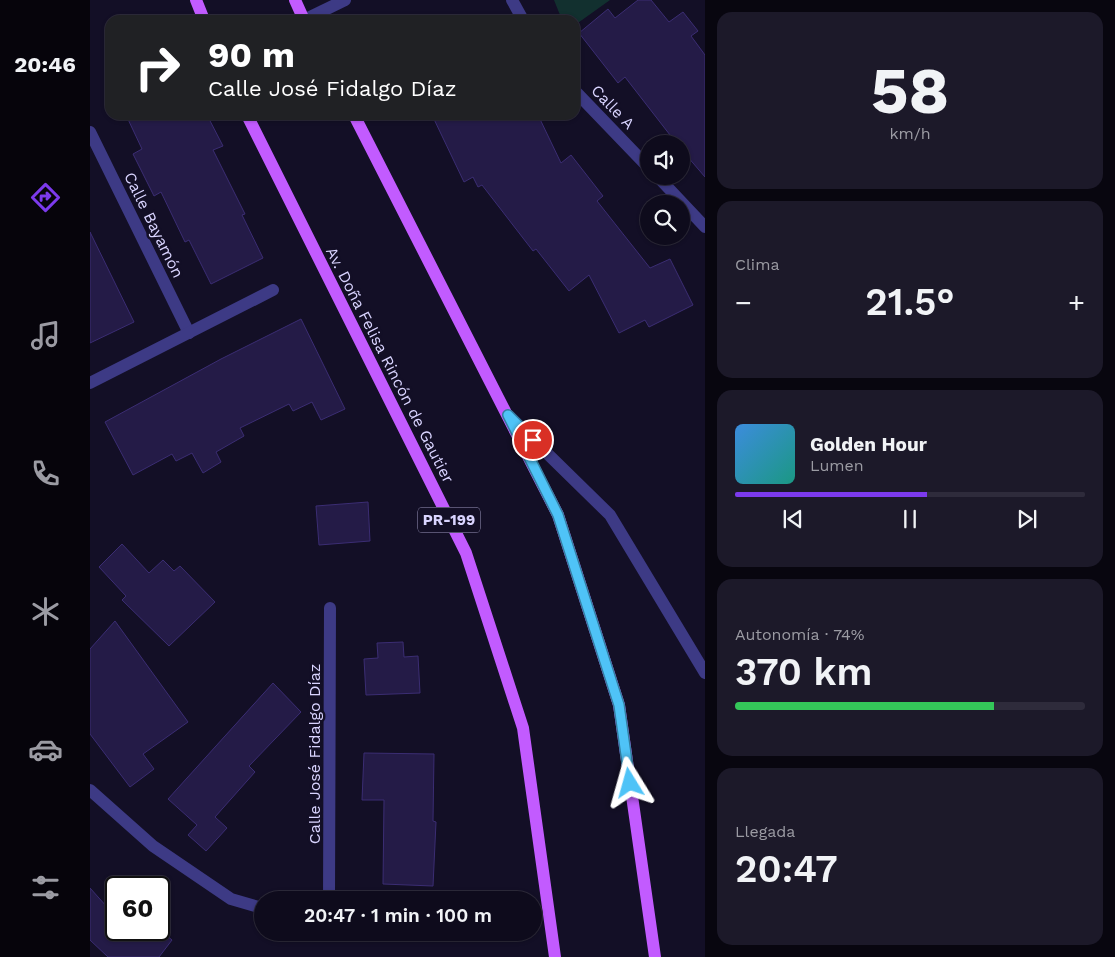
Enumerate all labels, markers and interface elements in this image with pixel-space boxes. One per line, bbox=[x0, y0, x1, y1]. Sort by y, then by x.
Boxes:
text: 90 m bbox=[208, 34, 295, 76]
icon: right bbox=[125, 35, 190, 100]
text: 20:46 bbox=[14, 52, 76, 77]
text: 58 bbox=[871, 53, 949, 129]
text: Calle José Fidalgo Díaz bbox=[208, 76, 456, 101]
street label: Calle A bbox=[587, 81, 639, 133]
text: km/h bbox=[889, 124, 931, 143]
map controls bbox=[640, 135, 690, 245]
button: sound bbox=[640, 135, 690, 185]
street label: Calle Bayamón bbox=[120, 169, 188, 281]
icon: directions bbox=[28, 180, 63, 215]
button: search bbox=[640, 195, 690, 245]
street label: Av. Doña Felisa Rincón de Gautier bbox=[322, 244, 458, 487]
text: Clima bbox=[735, 255, 779, 274]
text: 21.5° bbox=[865, 280, 955, 324]
text: − bbox=[735, 286, 752, 319]
text: + bbox=[1068, 286, 1085, 319]
icon: music bbox=[28, 318, 63, 353]
pin bbox=[512, 419, 554, 461]
icon: arrive bbox=[519, 426, 547, 454]
text: Golden Hour bbox=[810, 433, 927, 456]
icon: phone bbox=[28, 456, 63, 491]
text: Lumen bbox=[810, 456, 864, 475]
icon: previous bbox=[779, 505, 807, 533]
icon: pause bbox=[896, 505, 924, 533]
icon: next bbox=[1013, 505, 1041, 533]
road number: PR-199 bbox=[418, 508, 480, 532]
icon: climate bbox=[28, 594, 63, 629]
text: Autonomía · 74% bbox=[735, 625, 865, 644]
text: 370 km bbox=[735, 650, 872, 694]
street label: Calle José Fidalgo Díaz bbox=[305, 664, 324, 844]
icon: car bbox=[28, 732, 63, 767]
position arrow bbox=[603, 756, 655, 808]
text: Llegada bbox=[735, 822, 795, 841]
text: 20:47 bbox=[735, 847, 838, 891]
icon: filters bbox=[28, 870, 63, 905]
speed limit sign: 60 bbox=[105, 876, 170, 941]
text: 20:47 · 1 min · 100 m bbox=[304, 904, 492, 927]

